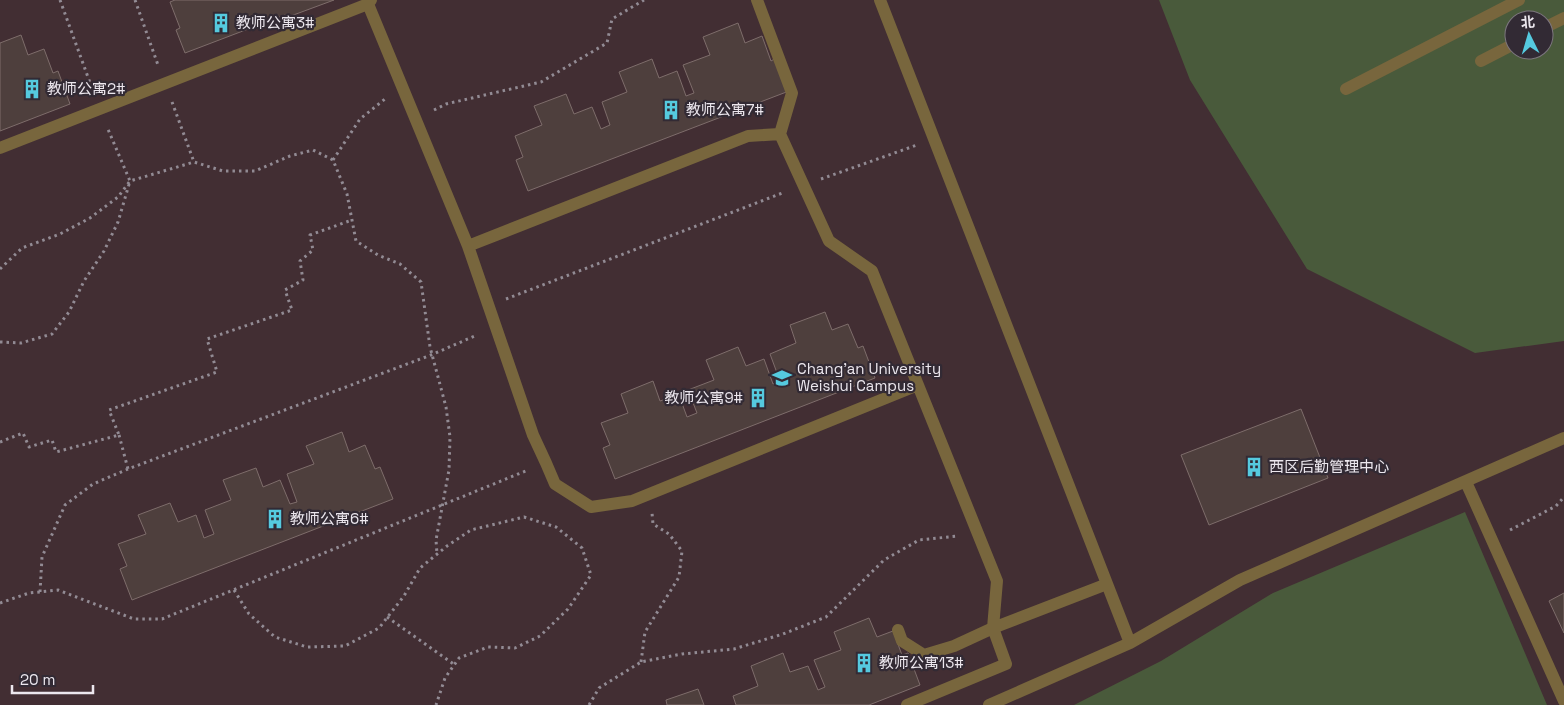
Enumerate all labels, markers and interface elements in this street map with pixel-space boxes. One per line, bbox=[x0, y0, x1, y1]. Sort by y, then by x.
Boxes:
north arrow bbox=[1504, 10, 1554, 60]
building icon: 教师公寓3# bbox=[210, 12, 232, 34]
text: 北 bbox=[1520, 12, 1536, 32]
place label: 教师公寓3# bbox=[236, 13, 314, 32]
building icon: 教师公寓2# bbox=[21, 78, 43, 100]
place label: 教师公寓2# bbox=[47, 79, 125, 98]
building icon: 教师公寓7# bbox=[660, 99, 682, 121]
place label: 教师公寓7# bbox=[686, 100, 764, 119]
place label: Chang'an University Weishui Campus bbox=[797, 359, 941, 395]
school or university icon: Chang'an University Weishui Campus bbox=[771, 367, 793, 389]
building icon: 教师公寓9# bbox=[747, 387, 769, 409]
place label: 教师公寓9# bbox=[664, 388, 743, 407]
building icon: 西区后勤管理中心 bbox=[1243, 456, 1265, 478]
place label: 西区后勤管理中心 bbox=[1269, 457, 1389, 476]
building icon: 教师公寓6# bbox=[264, 508, 286, 530]
place label: 教师公寓6# bbox=[290, 509, 369, 528]
building icon: 教师公寓13# bbox=[853, 652, 875, 674]
place label: 教师公寓13# bbox=[879, 653, 964, 672]
scale bar bbox=[12, 662, 94, 694]
text: 20 m bbox=[20, 670, 55, 689]

